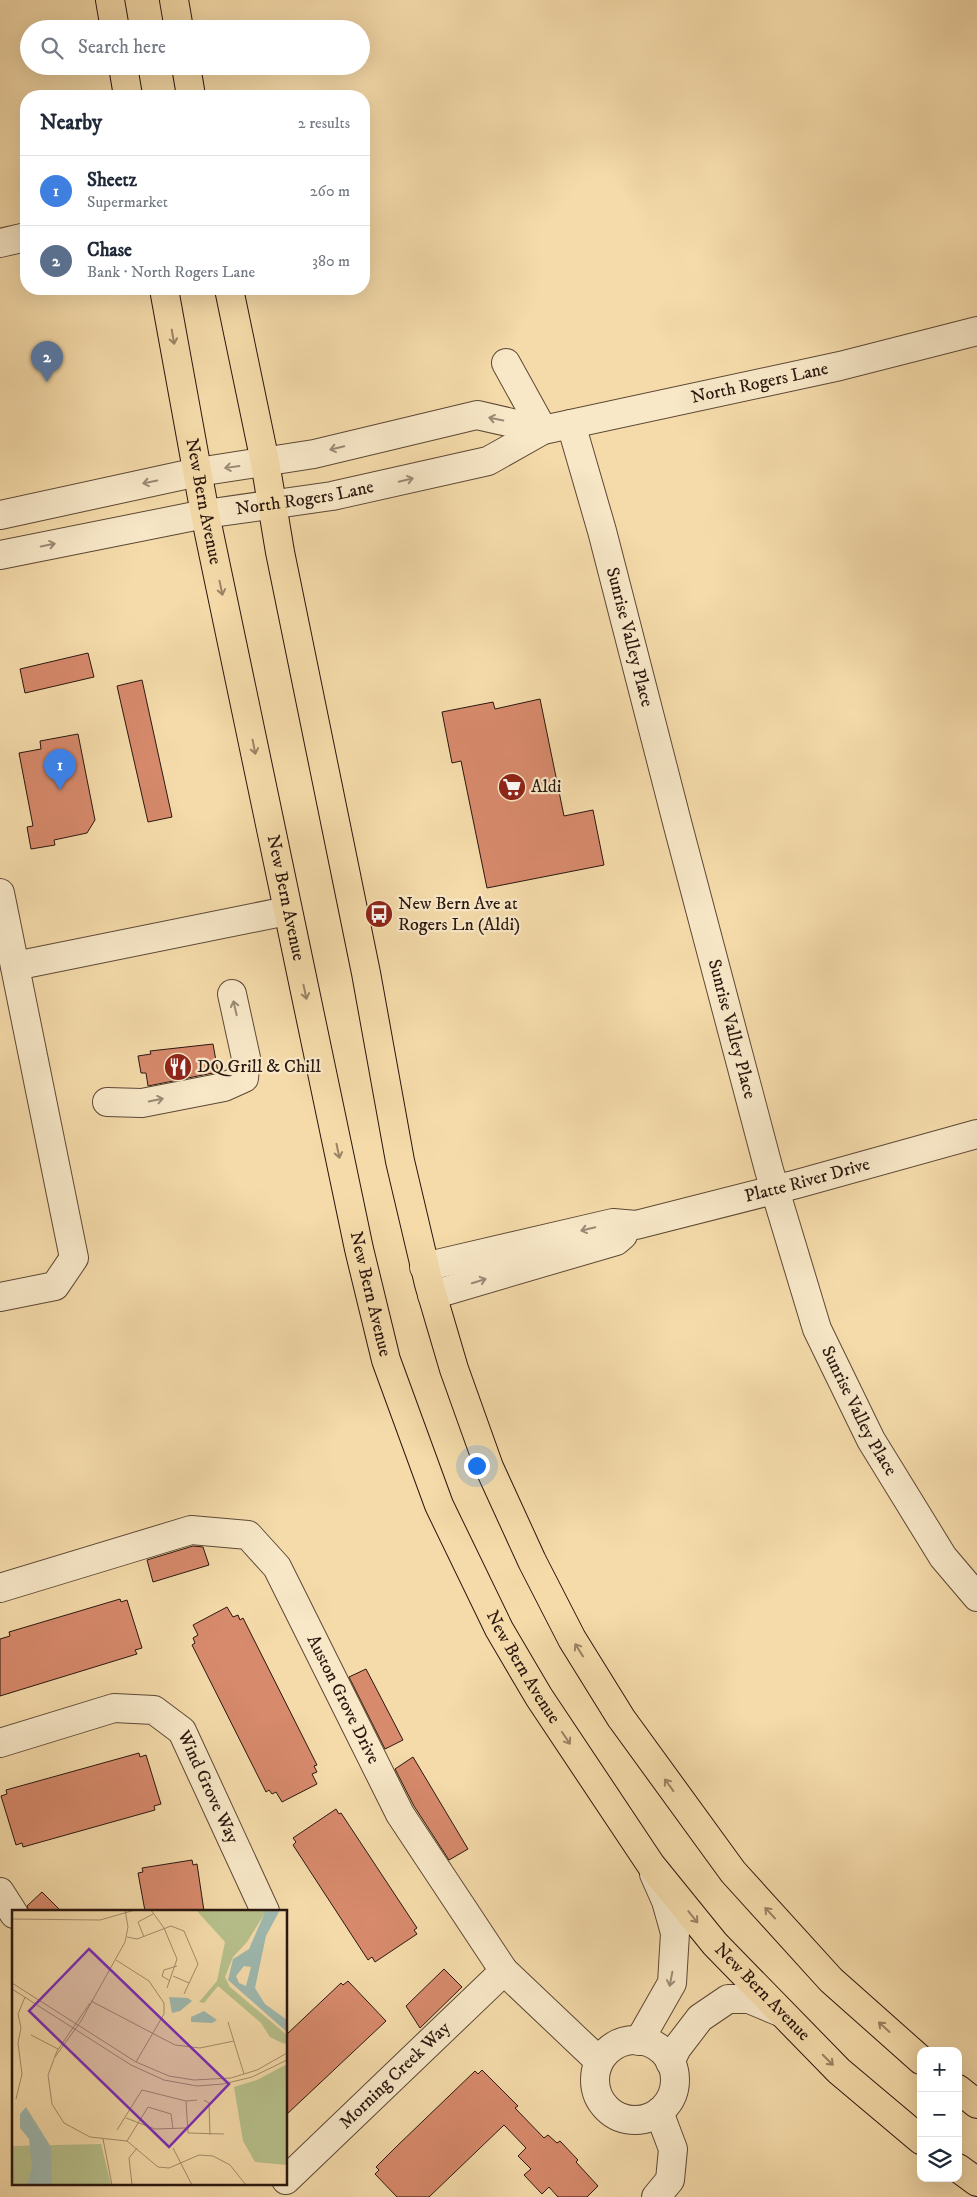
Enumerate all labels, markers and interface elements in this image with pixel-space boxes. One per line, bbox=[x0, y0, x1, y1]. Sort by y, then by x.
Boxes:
search box bbox=[20, 20, 370, 75]
icon: search bbox=[38, 34, 66, 62]
text: Search here bbox=[78, 36, 166, 59]
text: Nearby bbox=[40, 110, 102, 136]
text: 2 results bbox=[298, 113, 350, 133]
text: Sheetz bbox=[87, 169, 137, 192]
text: 1 bbox=[53, 181, 59, 201]
text: 260 m bbox=[310, 181, 350, 201]
text: Supermarket bbox=[87, 192, 168, 212]
text: Chase bbox=[87, 239, 132, 262]
text: 2 bbox=[52, 251, 60, 271]
text: 380 m bbox=[312, 251, 350, 271]
text: Bank · North Rogers Lane bbox=[87, 262, 255, 282]
one-way arrow bbox=[169, 328, 179, 344]
pin: 2 bbox=[31, 341, 63, 382]
street label: North Rogers Lane bbox=[689, 358, 830, 409]
one-way arrow bbox=[488, 414, 504, 424]
street label: New Bern Avenue bbox=[180, 437, 226, 566]
one-way arrow bbox=[330, 444, 346, 453]
one-way arrow bbox=[224, 462, 240, 472]
one-way arrow bbox=[398, 475, 414, 484]
street label: North Rogers Lane bbox=[234, 476, 376, 521]
one-way arrow bbox=[143, 478, 159, 487]
one-way arrow bbox=[39, 540, 55, 549]
street label: Sunrise Valley Place bbox=[601, 565, 658, 709]
one-way arrow bbox=[217, 580, 226, 596]
one-way arrow bbox=[250, 739, 260, 755]
pin: 1 bbox=[44, 749, 76, 790]
supermarket icon: Aldi bbox=[497, 772, 527, 802]
place label: Aldi bbox=[531, 776, 562, 798]
street label: New Bern Avenue bbox=[262, 833, 309, 963]
place label: New Bern Ave at Rogers Ln (Aldi) bbox=[398, 893, 520, 936]
bus stop icon: New Bern Ave at Rogers Ln (Aldi) bbox=[364, 899, 394, 929]
street label: Sunrise Valley Place bbox=[703, 957, 761, 1101]
one-way arrow bbox=[300, 984, 310, 1000]
one-way arrow bbox=[230, 1000, 239, 1016]
restaurant icon: DQ Grill & Chill bbox=[163, 1052, 193, 1082]
place label: DQ Grill & Chill bbox=[197, 1056, 321, 1078]
one-way arrow bbox=[147, 1095, 163, 1105]
one-way arrow bbox=[334, 1143, 343, 1159]
street label: Platte River Drive bbox=[742, 1153, 872, 1208]
one-way arrow bbox=[581, 1225, 597, 1234]
street label: New Bern Avenue bbox=[345, 1229, 396, 1359]
one-way arrow bbox=[471, 1276, 487, 1286]
street label: Sunrise Valley Place bbox=[816, 1342, 902, 1480]
your location bbox=[464, 1453, 490, 1479]
street label: New Bern Avenue bbox=[481, 1607, 565, 1728]
street label: Auston Grove Drive bbox=[302, 1631, 384, 1768]
one-way arrow bbox=[574, 1644, 584, 1658]
street label: Wind Grove Way bbox=[172, 1726, 244, 1848]
one-way arrow bbox=[561, 1731, 571, 1745]
one-way arrow bbox=[664, 1779, 675, 1792]
one-way arrow bbox=[764, 1906, 775, 1919]
inset map bbox=[12, 1910, 288, 2184]
one-way arrow bbox=[687, 1910, 698, 1923]
street label: New Bern Avenue bbox=[710, 1939, 815, 2046]
one-way arrow bbox=[666, 1971, 676, 1987]
street label: Morning Creek Way bbox=[335, 2017, 455, 2134]
one-way arrow bbox=[878, 2022, 891, 2033]
map controls bbox=[917, 2047, 962, 2182]
button: + bbox=[917, 2047, 962, 2092]
one-way arrow bbox=[822, 2054, 834, 2066]
button: − bbox=[917, 2092, 962, 2137]
button: layers bbox=[917, 2137, 962, 2182]

